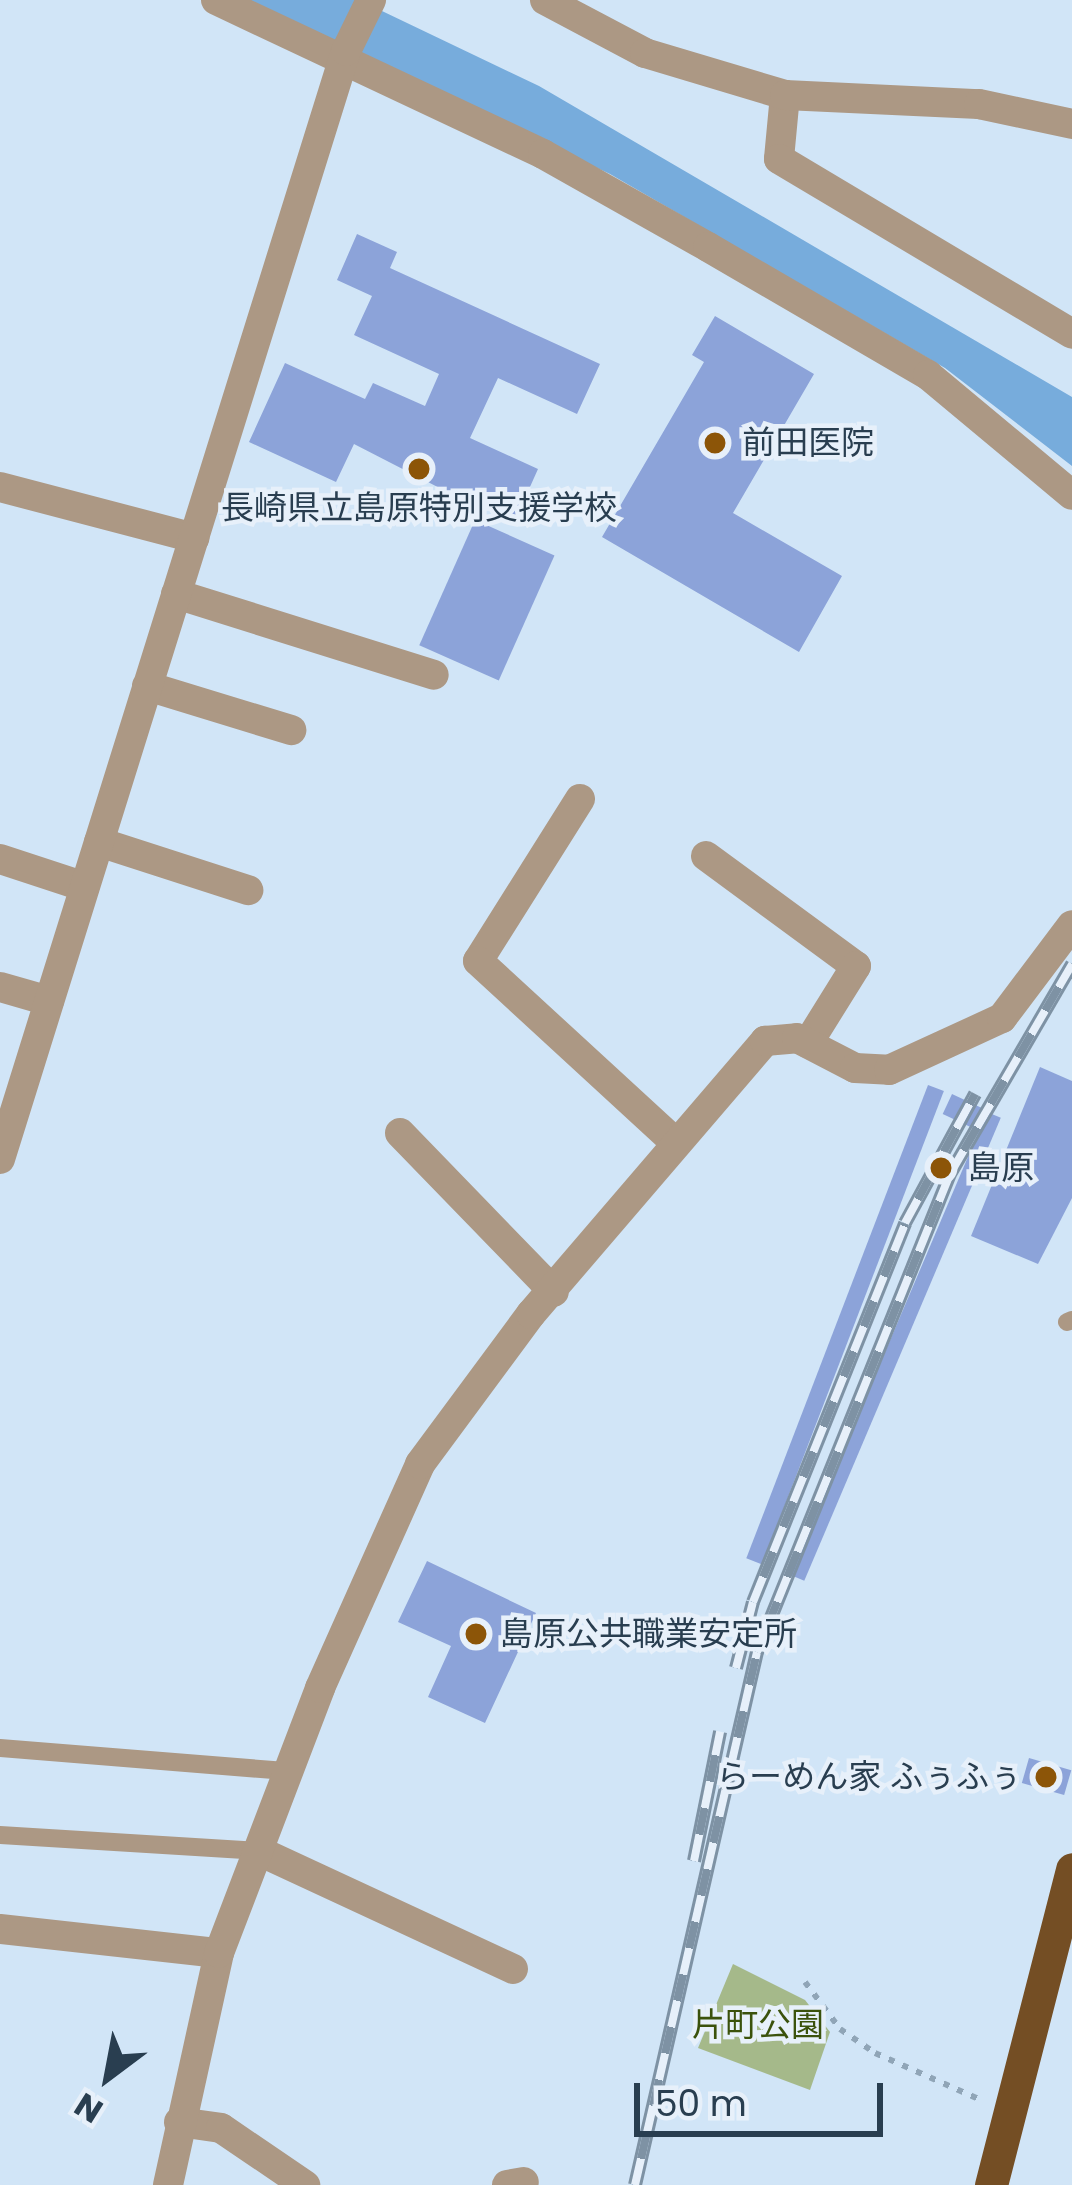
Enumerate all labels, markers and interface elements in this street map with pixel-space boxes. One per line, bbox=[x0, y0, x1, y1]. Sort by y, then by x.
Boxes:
place label: 前田医院 bbox=[742, 423, 874, 463]
marker: 前田医院 bbox=[699, 427, 731, 459]
marker: 長崎県立島原特別支援学校 bbox=[406, 456, 432, 482]
place label: 長崎県立島原特別支援学校 bbox=[221, 488, 617, 528]
place label: 島原 bbox=[968, 1148, 1034, 1188]
marker: 島原 bbox=[925, 1152, 957, 1184]
place label: 島原公共職業安定所 bbox=[500, 1614, 797, 1654]
marker: 島原公共職業安定所 bbox=[463, 1621, 489, 1647]
place label: らーめん家 ふぅふぅ bbox=[716, 1757, 1022, 1797]
marker: らーめん家 ふぅふぅ bbox=[1033, 1764, 1059, 1790]
park label: 片町公園 bbox=[692, 2005, 824, 2045]
north arrow bbox=[48, 2017, 168, 2137]
scale bar bbox=[640, 2059, 889, 2133]
text: 50 m bbox=[655, 2078, 747, 2129]
text: N bbox=[66, 2081, 112, 2134]

